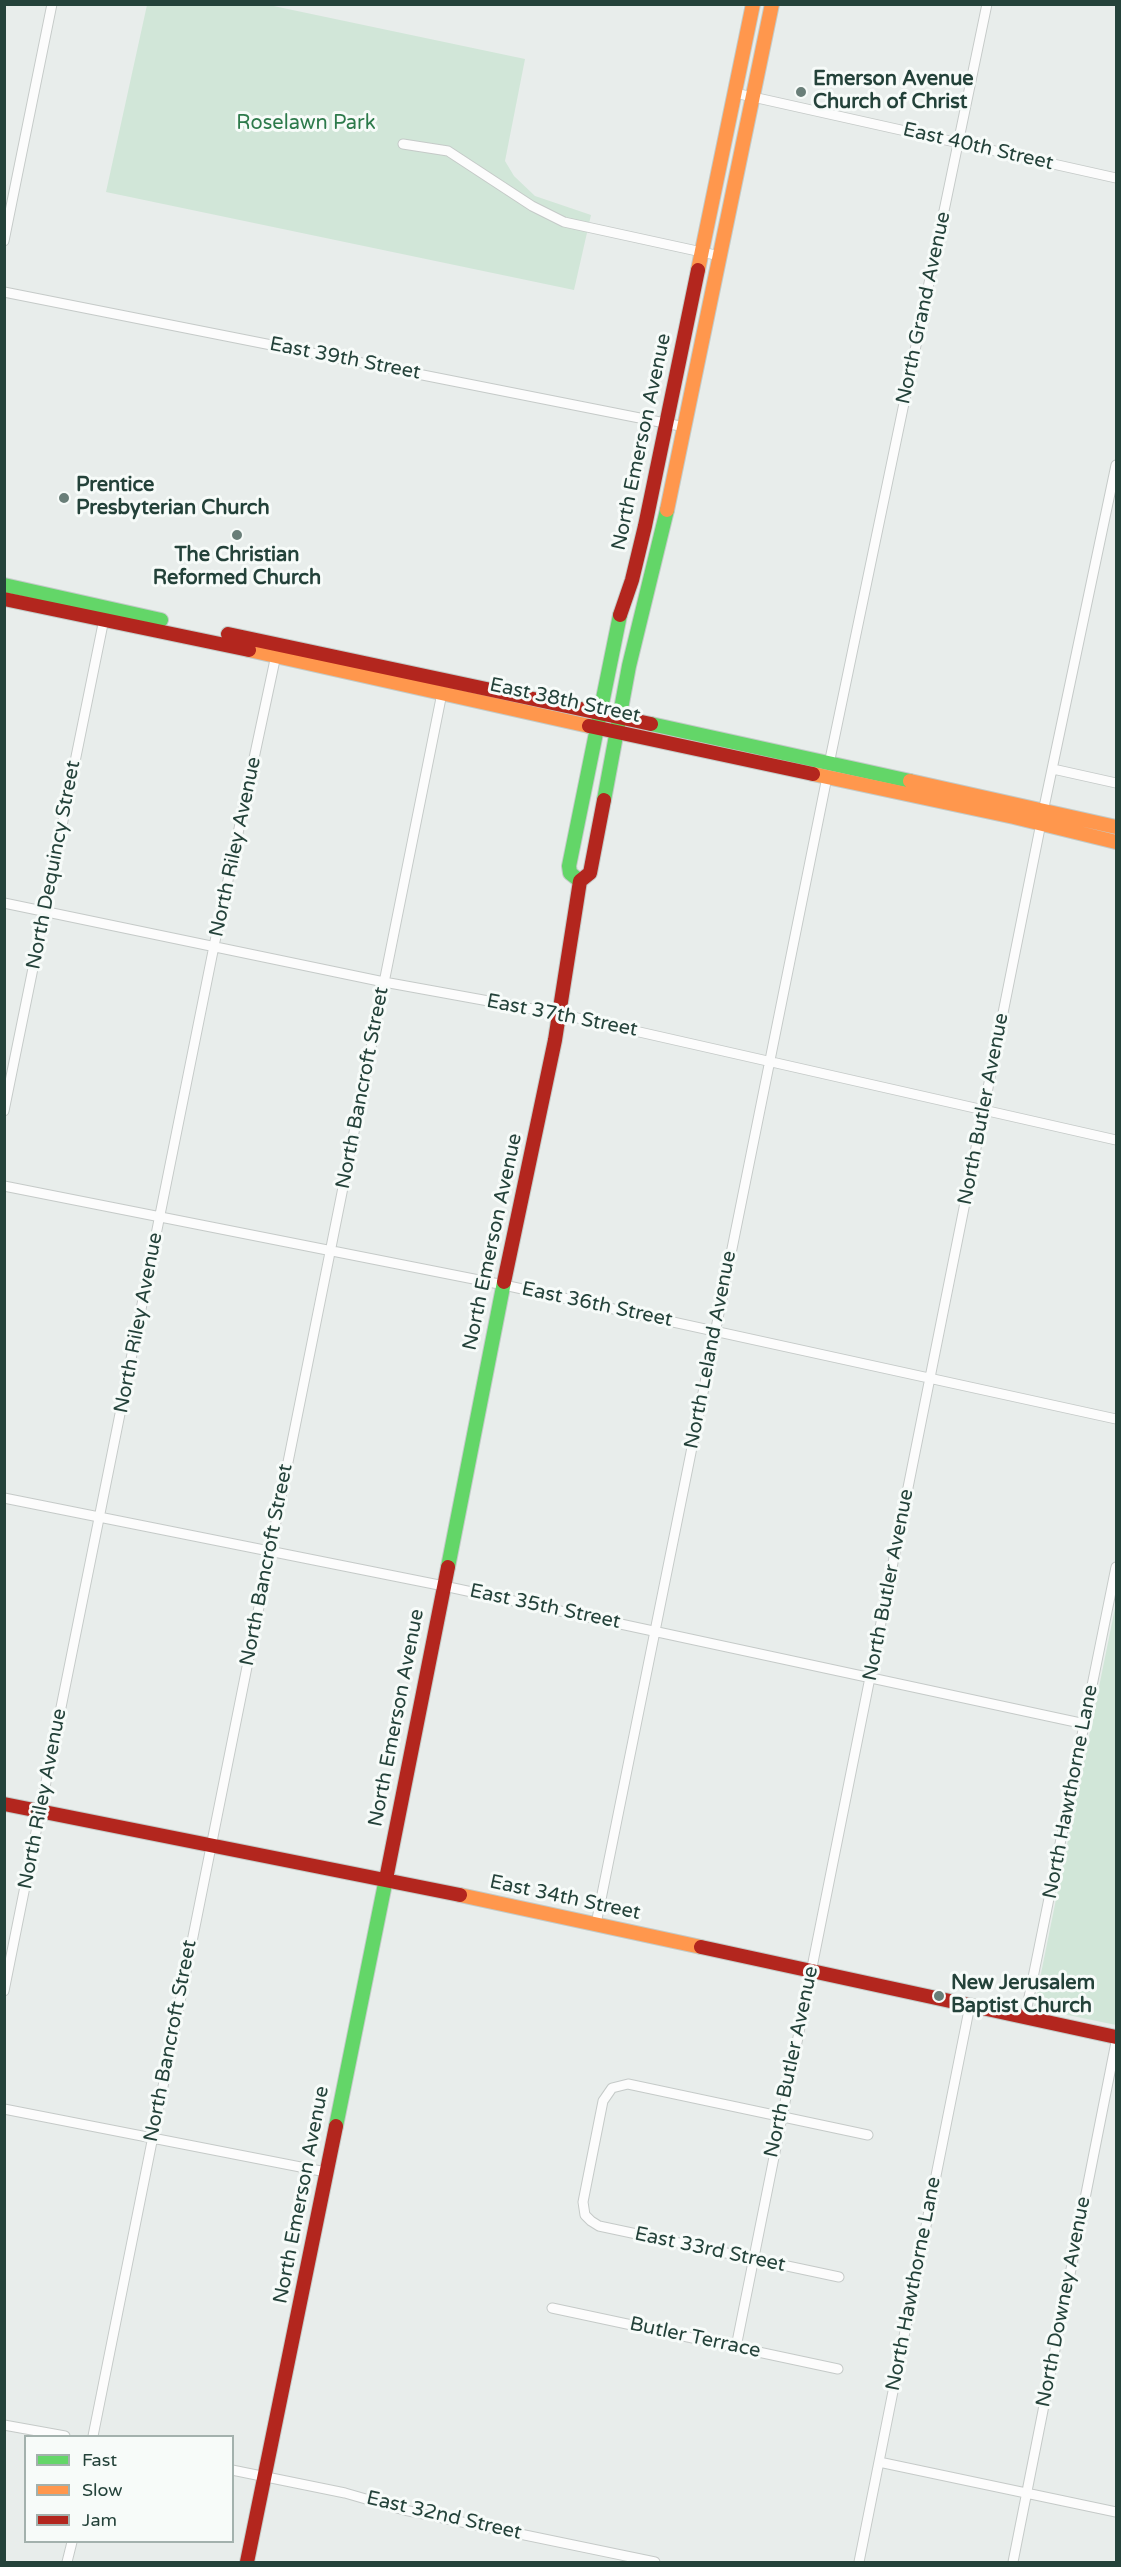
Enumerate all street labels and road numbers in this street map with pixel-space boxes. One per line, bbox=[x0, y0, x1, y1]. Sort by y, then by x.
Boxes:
street label: East 40th Street bbox=[901, 118, 1055, 176]
street label: North Grand Avenue bbox=[892, 210, 956, 406]
street label: North Emerson Avenue bbox=[607, 331, 677, 553]
street label: East 39th Street bbox=[267, 333, 423, 385]
street label: East 38th Street bbox=[487, 673, 643, 729]
street label: North Riley Avenue bbox=[205, 755, 267, 939]
street label: North Dequincy Street bbox=[22, 759, 86, 971]
street label: North Bancroft Street bbox=[332, 985, 394, 1191]
street label: East 37th Street bbox=[484, 990, 640, 1042]
street label: North Butler Avenue bbox=[954, 1011, 1014, 1207]
street label: North Emerson Avenue bbox=[458, 1131, 528, 1353]
street label: North Riley Avenue bbox=[110, 1231, 168, 1415]
street label: North Leland Avenue bbox=[680, 1249, 742, 1451]
street label: East 36th Street bbox=[519, 1277, 675, 1333]
street label: North Bancroft Street bbox=[236, 1462, 298, 1668]
street label: North Butler Avenue bbox=[859, 1487, 919, 1683]
street label: East 35th Street bbox=[467, 1579, 623, 1635]
street label: North Emerson Avenue bbox=[364, 1607, 430, 1829]
street label: North Hawthorne Lane bbox=[1038, 1683, 1104, 1901]
street label: North Riley Avenue bbox=[14, 1707, 72, 1891]
street label: East 34th Street bbox=[487, 1870, 643, 1926]
street label: North Bancroft Street bbox=[140, 1938, 202, 2144]
street label: North Butler Avenue bbox=[760, 1964, 824, 2160]
street label: North Emerson Avenue bbox=[269, 2084, 335, 2306]
street label: North Hawthorne Lane bbox=[881, 2175, 947, 2393]
street label: North Downey Avenue bbox=[1032, 2195, 1096, 2409]
street label: East 33rd Street bbox=[632, 2222, 788, 2278]
street label: Butler Terrace bbox=[627, 2312, 763, 2364]
street label: East 32nd Street bbox=[364, 2486, 524, 2546]

